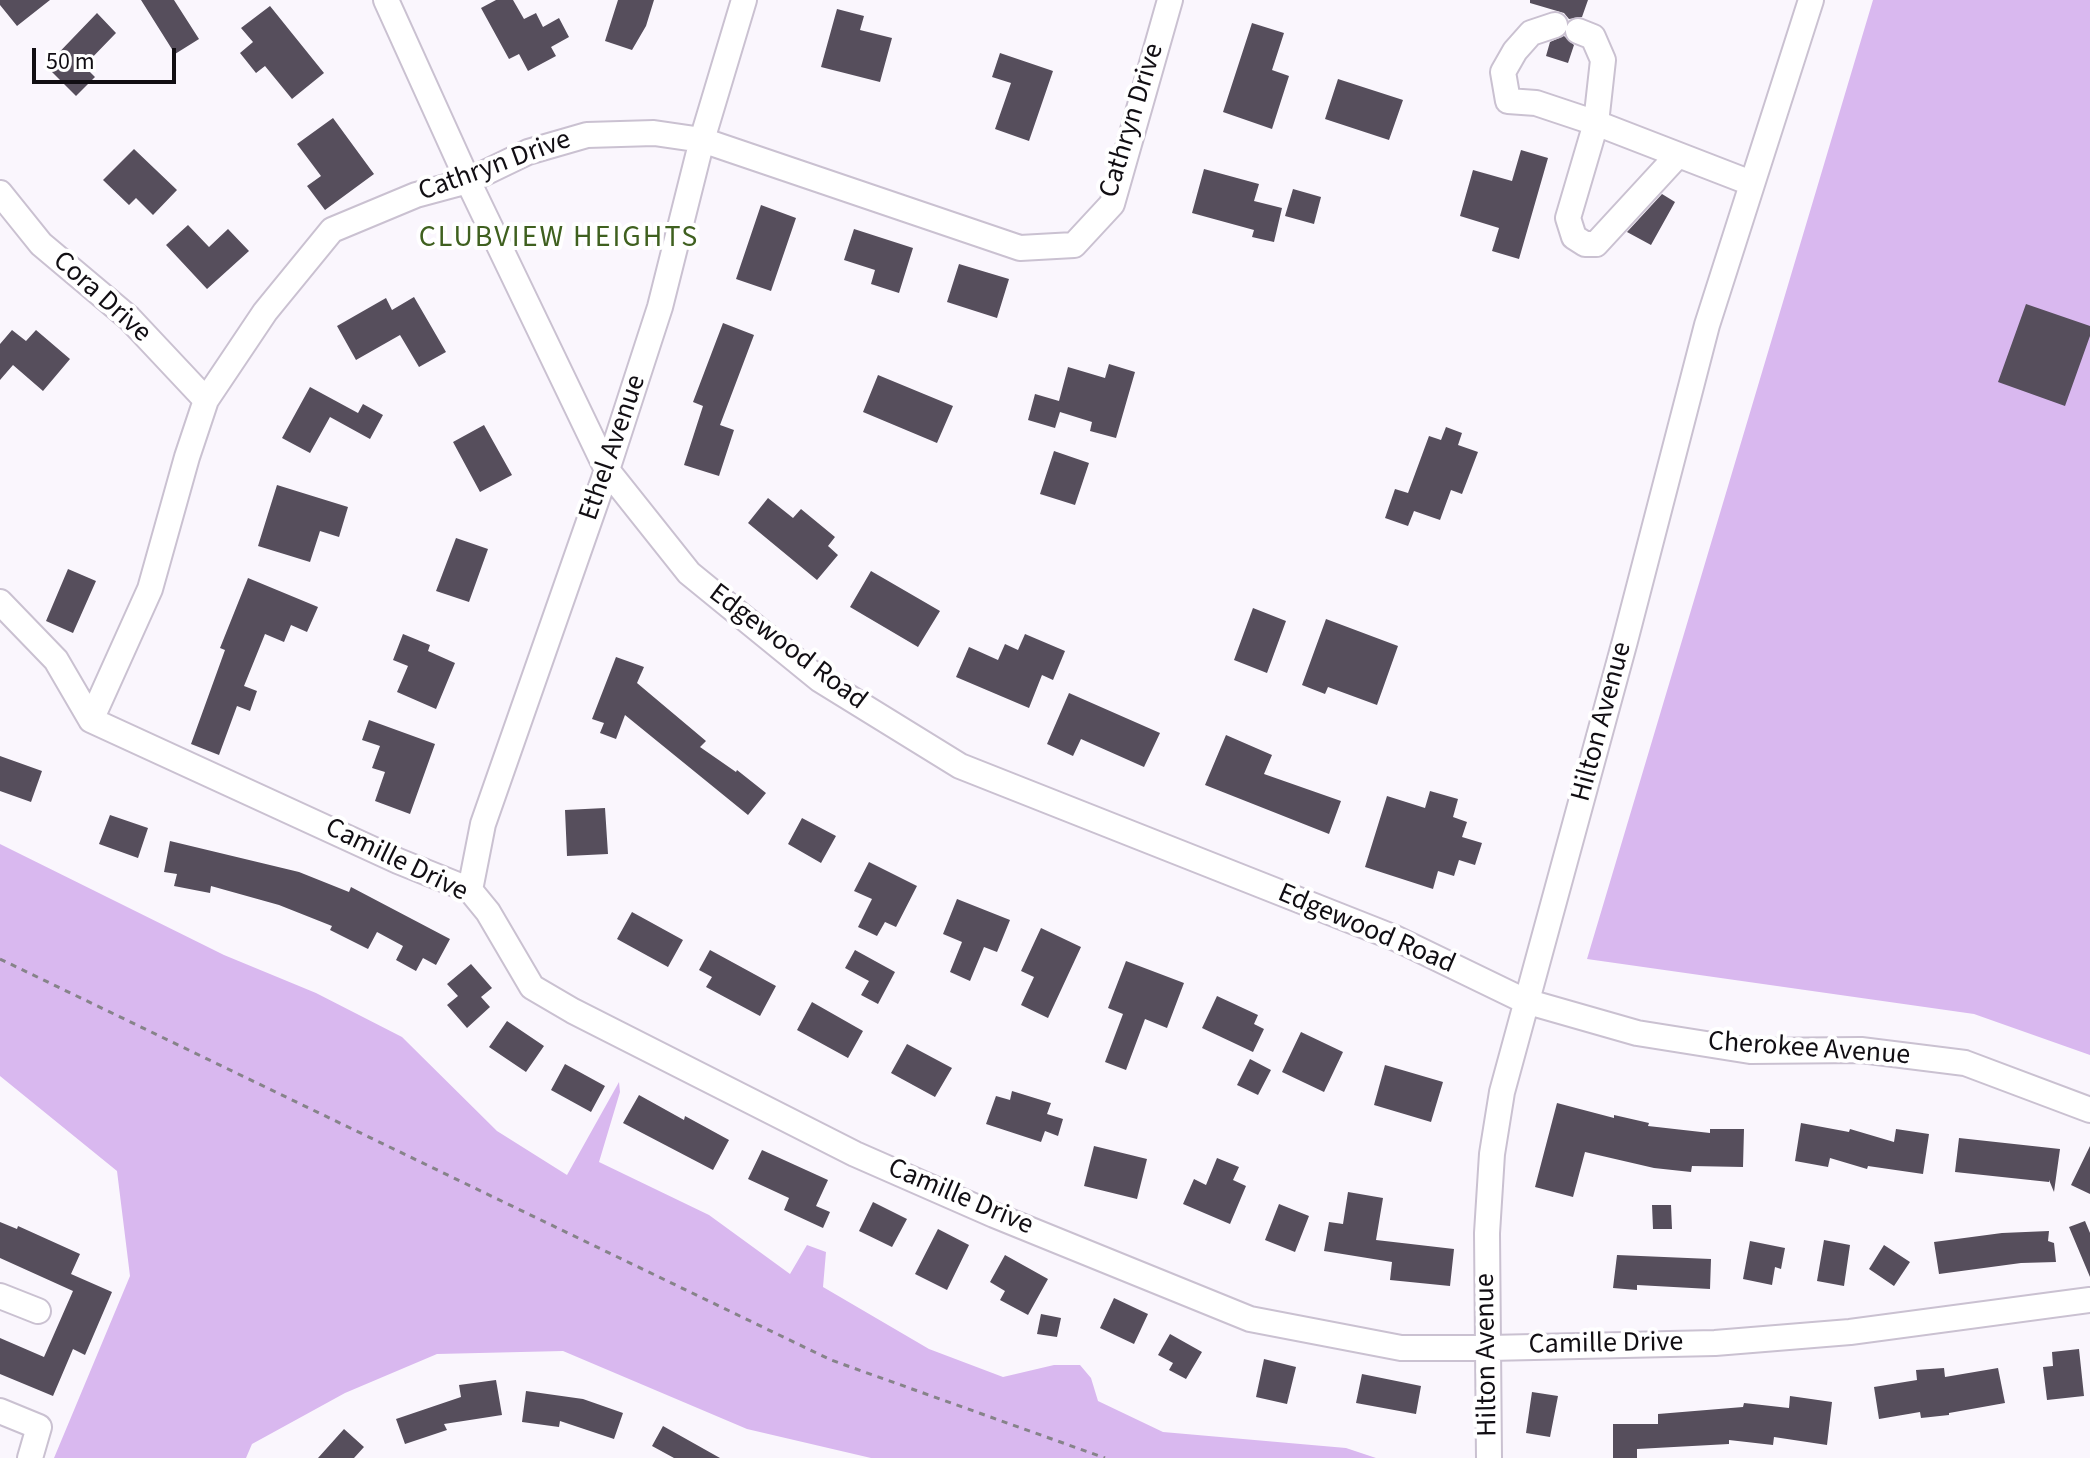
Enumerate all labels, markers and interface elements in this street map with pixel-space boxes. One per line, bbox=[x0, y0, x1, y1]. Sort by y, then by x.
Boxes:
scale bar bbox=[36, 32, 180, 82]
street label: Cathryn Drive bbox=[1094, 40, 1172, 202]
text: 50 m bbox=[46, 44, 95, 79]
street label: Cathryn Drive bbox=[414, 124, 576, 210]
district label: CLUBVIEW HEIGHTS bbox=[419, 221, 699, 257]
street label: Cora Drive bbox=[45, 245, 157, 351]
street label: Ethel Avenue bbox=[573, 371, 655, 525]
street label: Edgewood Road bbox=[701, 578, 873, 718]
street label: Hilton Avenue bbox=[1566, 639, 1640, 805]
street label: Camille Drive bbox=[319, 812, 473, 910]
street label: Edgewood Road bbox=[1272, 878, 1460, 982]
street label: Cherokee Avenue bbox=[1707, 1026, 1911, 1074]
street label: Camille Drive bbox=[882, 1152, 1038, 1244]
street label: Hilton Avenue bbox=[1470, 1273, 1506, 1437]
street label: Camille Drive bbox=[1528, 1327, 1684, 1363]

